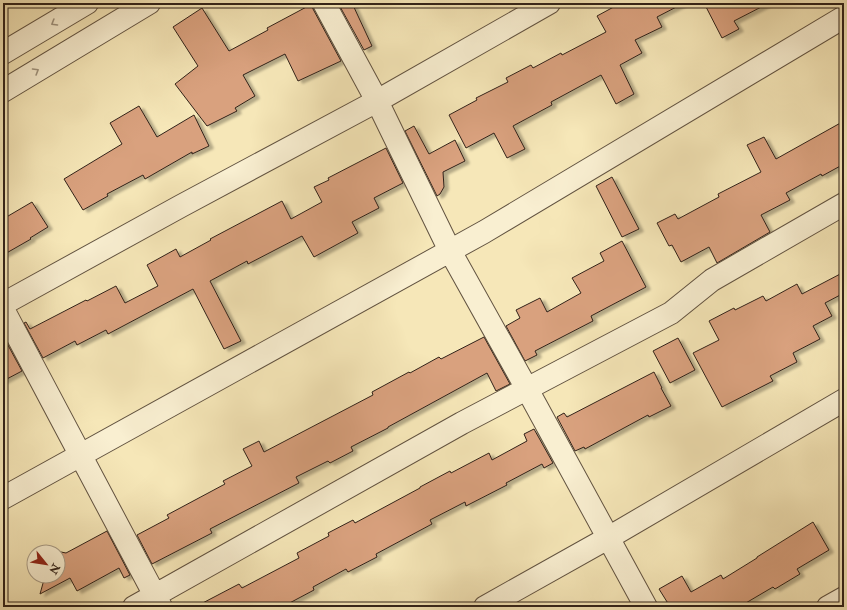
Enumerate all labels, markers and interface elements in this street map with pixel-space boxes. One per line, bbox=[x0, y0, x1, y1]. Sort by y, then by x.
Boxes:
one-way arrow bbox=[51, 18, 58, 25]
one-way arrow bbox=[32, 68, 39, 76]
north arrow bbox=[26, 544, 66, 584]
text: N bbox=[46, 560, 63, 577]

